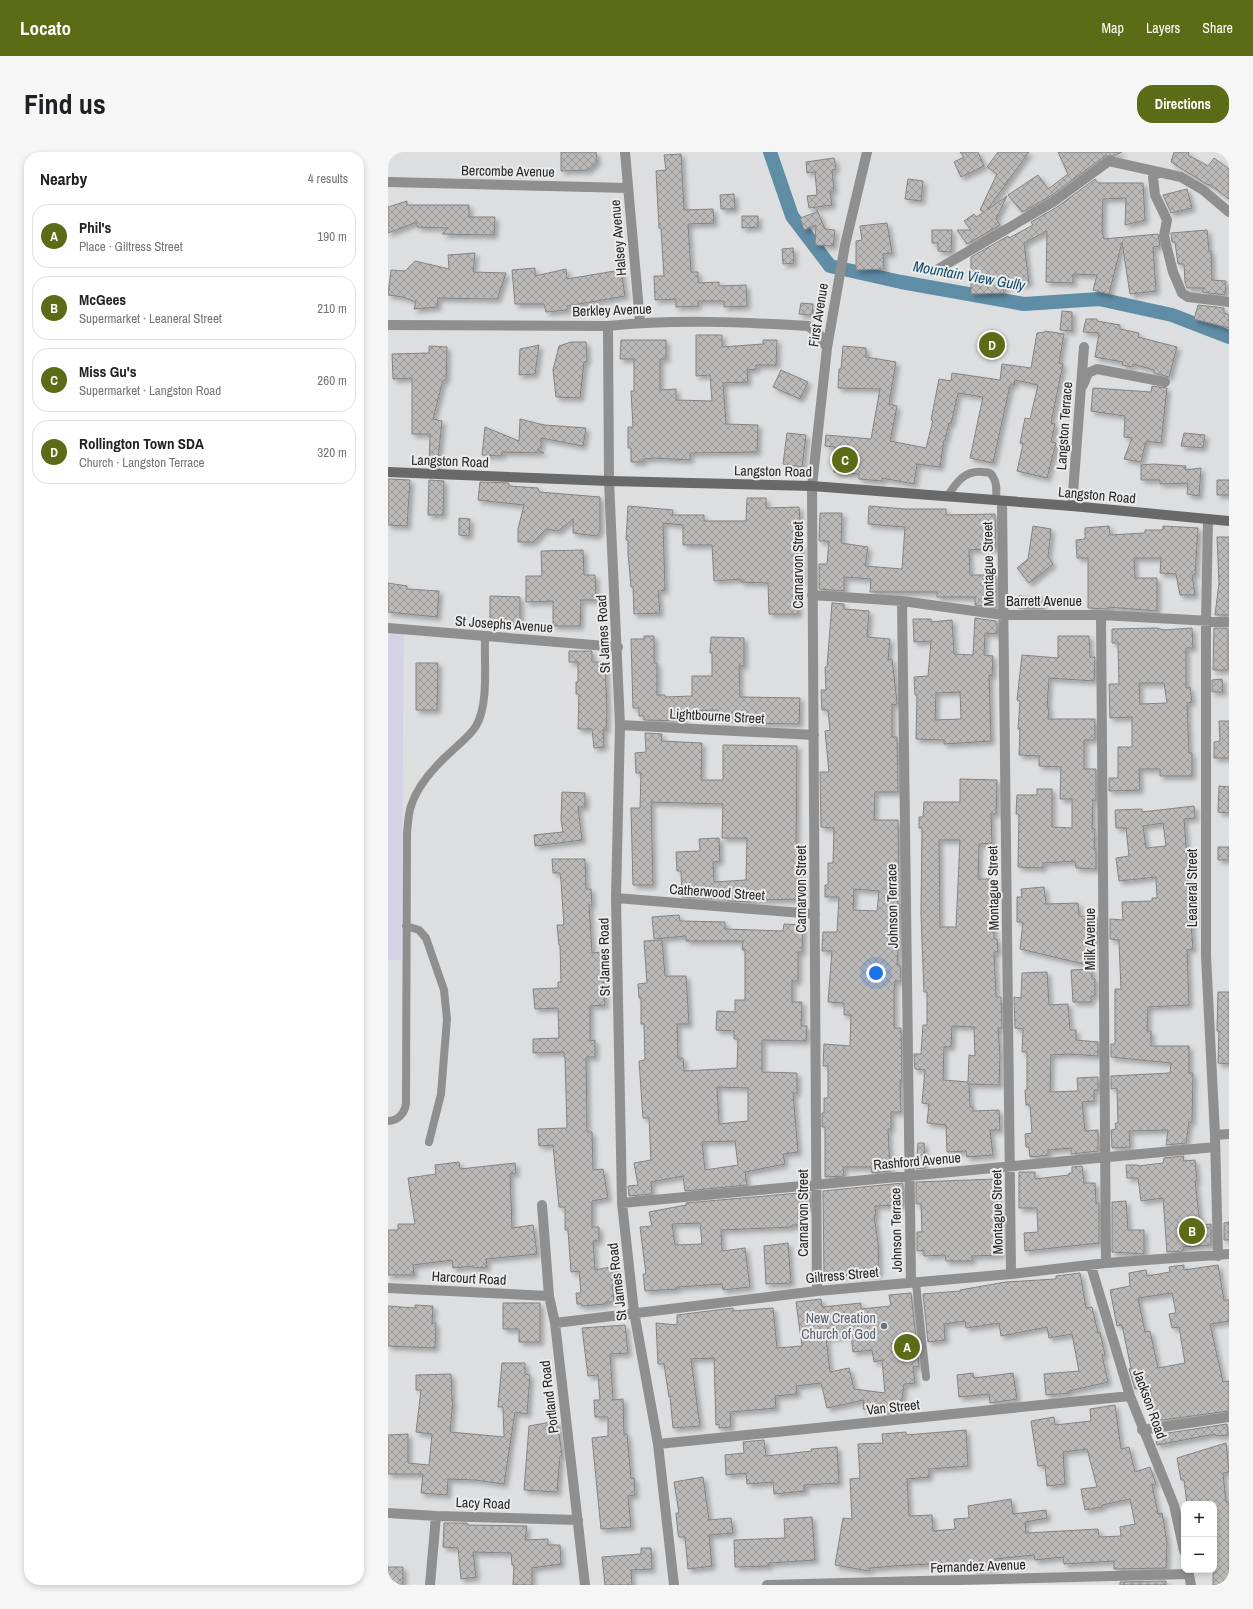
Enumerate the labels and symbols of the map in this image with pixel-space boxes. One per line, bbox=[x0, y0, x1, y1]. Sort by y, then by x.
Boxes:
street label: Bercombe Avenue bbox=[461, 161, 555, 181]
street label: Halsey Avenue bbox=[606, 199, 630, 277]
water label: Mountain View Gully bbox=[912, 255, 1027, 296]
street label: First Avenue bbox=[804, 282, 832, 348]
street label: Berkley Avenue bbox=[572, 300, 652, 320]
pin: D bbox=[979, 330, 1005, 360]
street label: Langston Terrace bbox=[1052, 381, 1076, 471]
pin: C bbox=[832, 445, 858, 475]
street label: Langston Road bbox=[411, 451, 489, 471]
street label: Langston Road bbox=[734, 461, 812, 481]
street label: Langston Road bbox=[1057, 483, 1137, 507]
street label: Carnarvon Street bbox=[789, 521, 807, 609]
street label: Montague Street bbox=[978, 521, 998, 607]
street label: Barrett Avenue bbox=[1006, 592, 1082, 610]
street label: St James Road bbox=[592, 594, 614, 674]
street label: St Josephs Avenue bbox=[454, 612, 554, 636]
street label: Lightbourne Street bbox=[669, 705, 765, 727]
street label: Carnarvon Street bbox=[792, 845, 810, 933]
street label: Montague Street bbox=[983, 845, 1003, 931]
street label: Leaneral Street bbox=[1183, 849, 1201, 927]
street label: Johnson Terrace bbox=[882, 864, 902, 948]
street label: Catherwood Street bbox=[669, 880, 765, 904]
street label: Milk Avenue bbox=[1081, 908, 1099, 970]
street label: St James Road bbox=[594, 918, 614, 996]
your location bbox=[866, 963, 886, 983]
street label: Rashford Avenue bbox=[872, 1148, 962, 1174]
street label: Carnarvon Street bbox=[794, 1169, 812, 1257]
street label: Montague Street bbox=[987, 1169, 1007, 1255]
street label: Johnson Terrace bbox=[886, 1188, 906, 1272]
pin: B bbox=[1179, 1216, 1205, 1246]
street label: St James Road bbox=[603, 1242, 631, 1322]
street label: Giltress Street bbox=[805, 1263, 879, 1287]
street label: Harcourt Road bbox=[431, 1267, 507, 1289]
place label: New Creation Church of God bbox=[801, 1309, 876, 1343]
marker: New Creation Church of God bbox=[879, 1321, 889, 1331]
pin: A bbox=[894, 1332, 920, 1362]
street label: Portland Road bbox=[536, 1359, 562, 1435]
street label: Jackson Road bbox=[1129, 1367, 1171, 1441]
street label: Van Street bbox=[865, 1395, 921, 1419]
street label: Lacy Road bbox=[455, 1493, 511, 1513]
street label: Fernandez Avenue bbox=[930, 1555, 1026, 1577]

